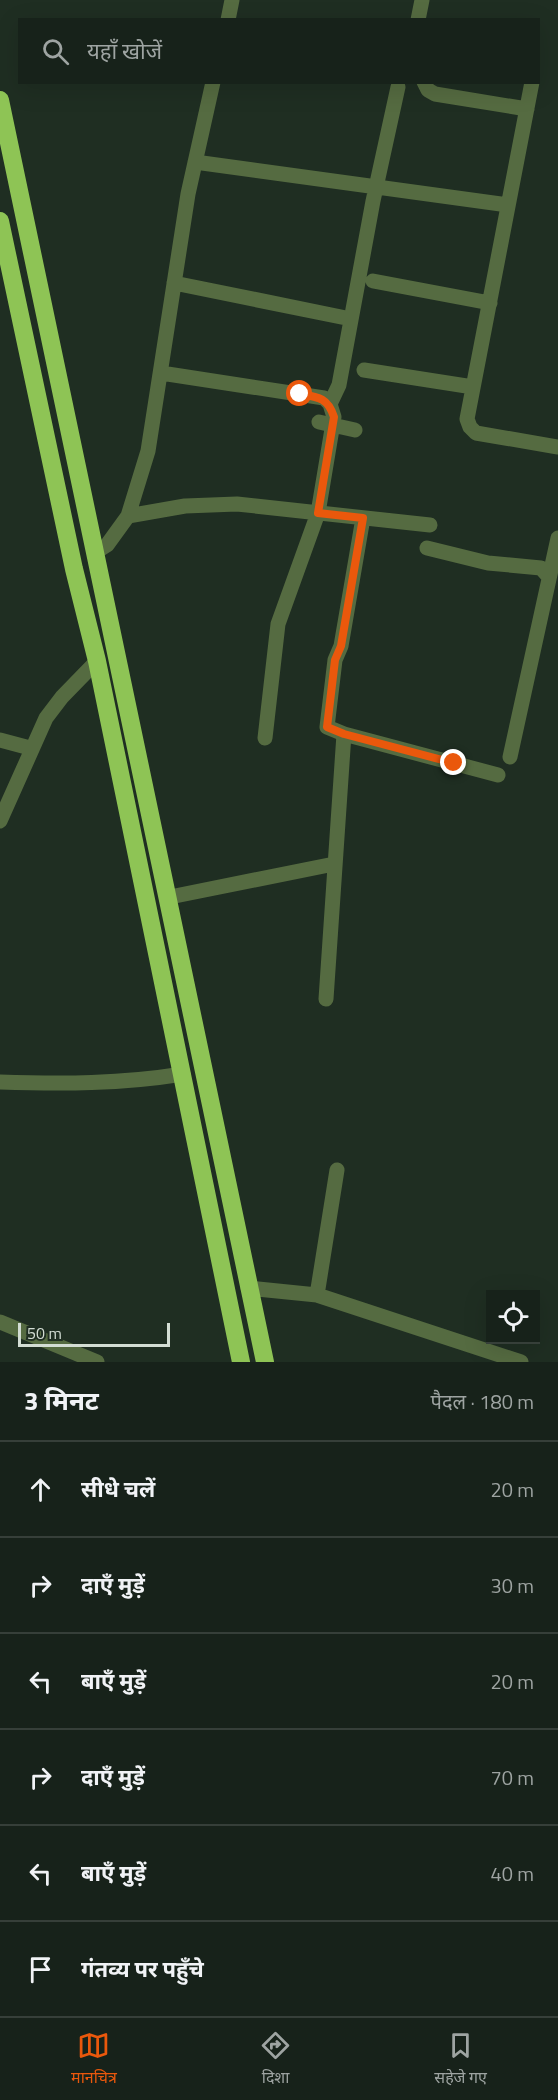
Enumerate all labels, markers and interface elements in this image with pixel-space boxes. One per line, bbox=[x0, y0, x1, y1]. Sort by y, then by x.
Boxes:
search box bbox=[18, 18, 540, 84]
text: यहाँ खोजें bbox=[87, 34, 162, 68]
icon: search bbox=[39, 35, 72, 68]
route start bbox=[286, 380, 312, 406]
route end bbox=[440, 749, 466, 775]
map controls bbox=[486, 1290, 540, 1344]
button: locate bbox=[486, 1290, 540, 1344]
scale bar bbox=[18, 1320, 170, 1348]
text: 50 m bbox=[27, 1321, 62, 1345]
text: 3 मिनट bbox=[24, 1381, 99, 1420]
text: पैदल · 180 m bbox=[431, 1386, 534, 1417]
text: सीधे चलें bbox=[81, 1472, 155, 1506]
icon: ahead bbox=[24, 1473, 57, 1506]
text: 20 m bbox=[490, 1474, 534, 1505]
text: दाएँ मुड़ें bbox=[81, 1568, 145, 1602]
icon: right bbox=[24, 1569, 57, 1602]
text: 30 m bbox=[490, 1570, 534, 1601]
text: बाएँ मुड़ें bbox=[81, 1664, 146, 1698]
icon: left bbox=[24, 1665, 57, 1698]
text: 20 m bbox=[490, 1666, 534, 1697]
text: दाएँ मुड़ें bbox=[81, 1760, 145, 1794]
icon: right bbox=[24, 1761, 57, 1794]
text: 70 m bbox=[490, 1762, 534, 1793]
text: बाएँ मुड़ें bbox=[81, 1856, 146, 1890]
icon: left bbox=[24, 1857, 57, 1890]
text: 40 m bbox=[490, 1858, 534, 1889]
text: गंतव्य पर पहुँचे bbox=[81, 1952, 204, 1986]
icon: arrive bbox=[24, 1953, 57, 1986]
tab: मानचित्र bbox=[71, 2029, 117, 2090]
tab: दिशा bbox=[259, 2029, 292, 2090]
tab: सहेजे गए bbox=[434, 2029, 487, 2090]

